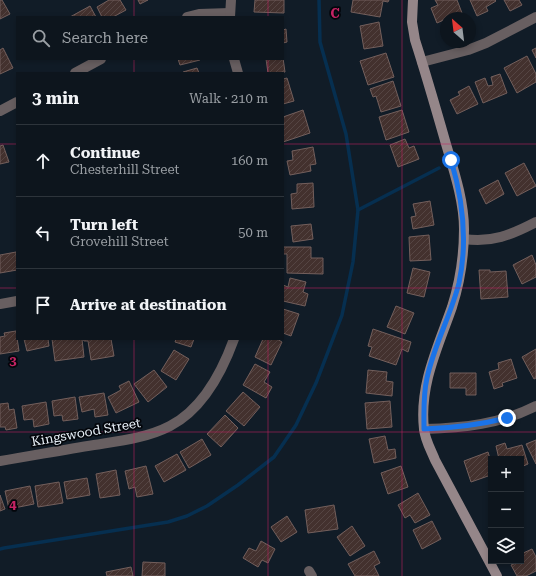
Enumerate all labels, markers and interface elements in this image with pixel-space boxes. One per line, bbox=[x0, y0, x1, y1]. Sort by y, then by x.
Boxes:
text: C bbox=[330, 6, 340, 21]
north arrow bbox=[440, 12, 476, 48]
search box bbox=[16, 16, 284, 60]
icon: search bbox=[30, 27, 52, 49]
text: Search here bbox=[62, 29, 148, 47]
text: 3 min bbox=[32, 88, 79, 108]
text: Walk · 210 m bbox=[189, 91, 268, 106]
text: Continue bbox=[70, 144, 140, 162]
icon: ahead bbox=[32, 150, 54, 172]
route start bbox=[442, 151, 460, 169]
text: 160 m bbox=[231, 153, 268, 168]
text: Chesterhill Street bbox=[70, 162, 179, 177]
text: Turn left bbox=[70, 216, 138, 234]
icon: left bbox=[32, 222, 54, 244]
text: 50 m bbox=[238, 225, 268, 240]
text: Grovehill Street bbox=[70, 234, 169, 249]
icon: arrive bbox=[32, 294, 54, 316]
text: Arrive at destination bbox=[70, 296, 226, 314]
text: 3 bbox=[9, 353, 17, 368]
route end bbox=[498, 409, 516, 427]
street label: Kingswood Street bbox=[30, 415, 142, 449]
map controls bbox=[488, 456, 524, 564]
button: + bbox=[488, 456, 524, 492]
button: − bbox=[488, 492, 524, 528]
text: 4 bbox=[9, 497, 17, 512]
button: layers bbox=[488, 528, 524, 564]

